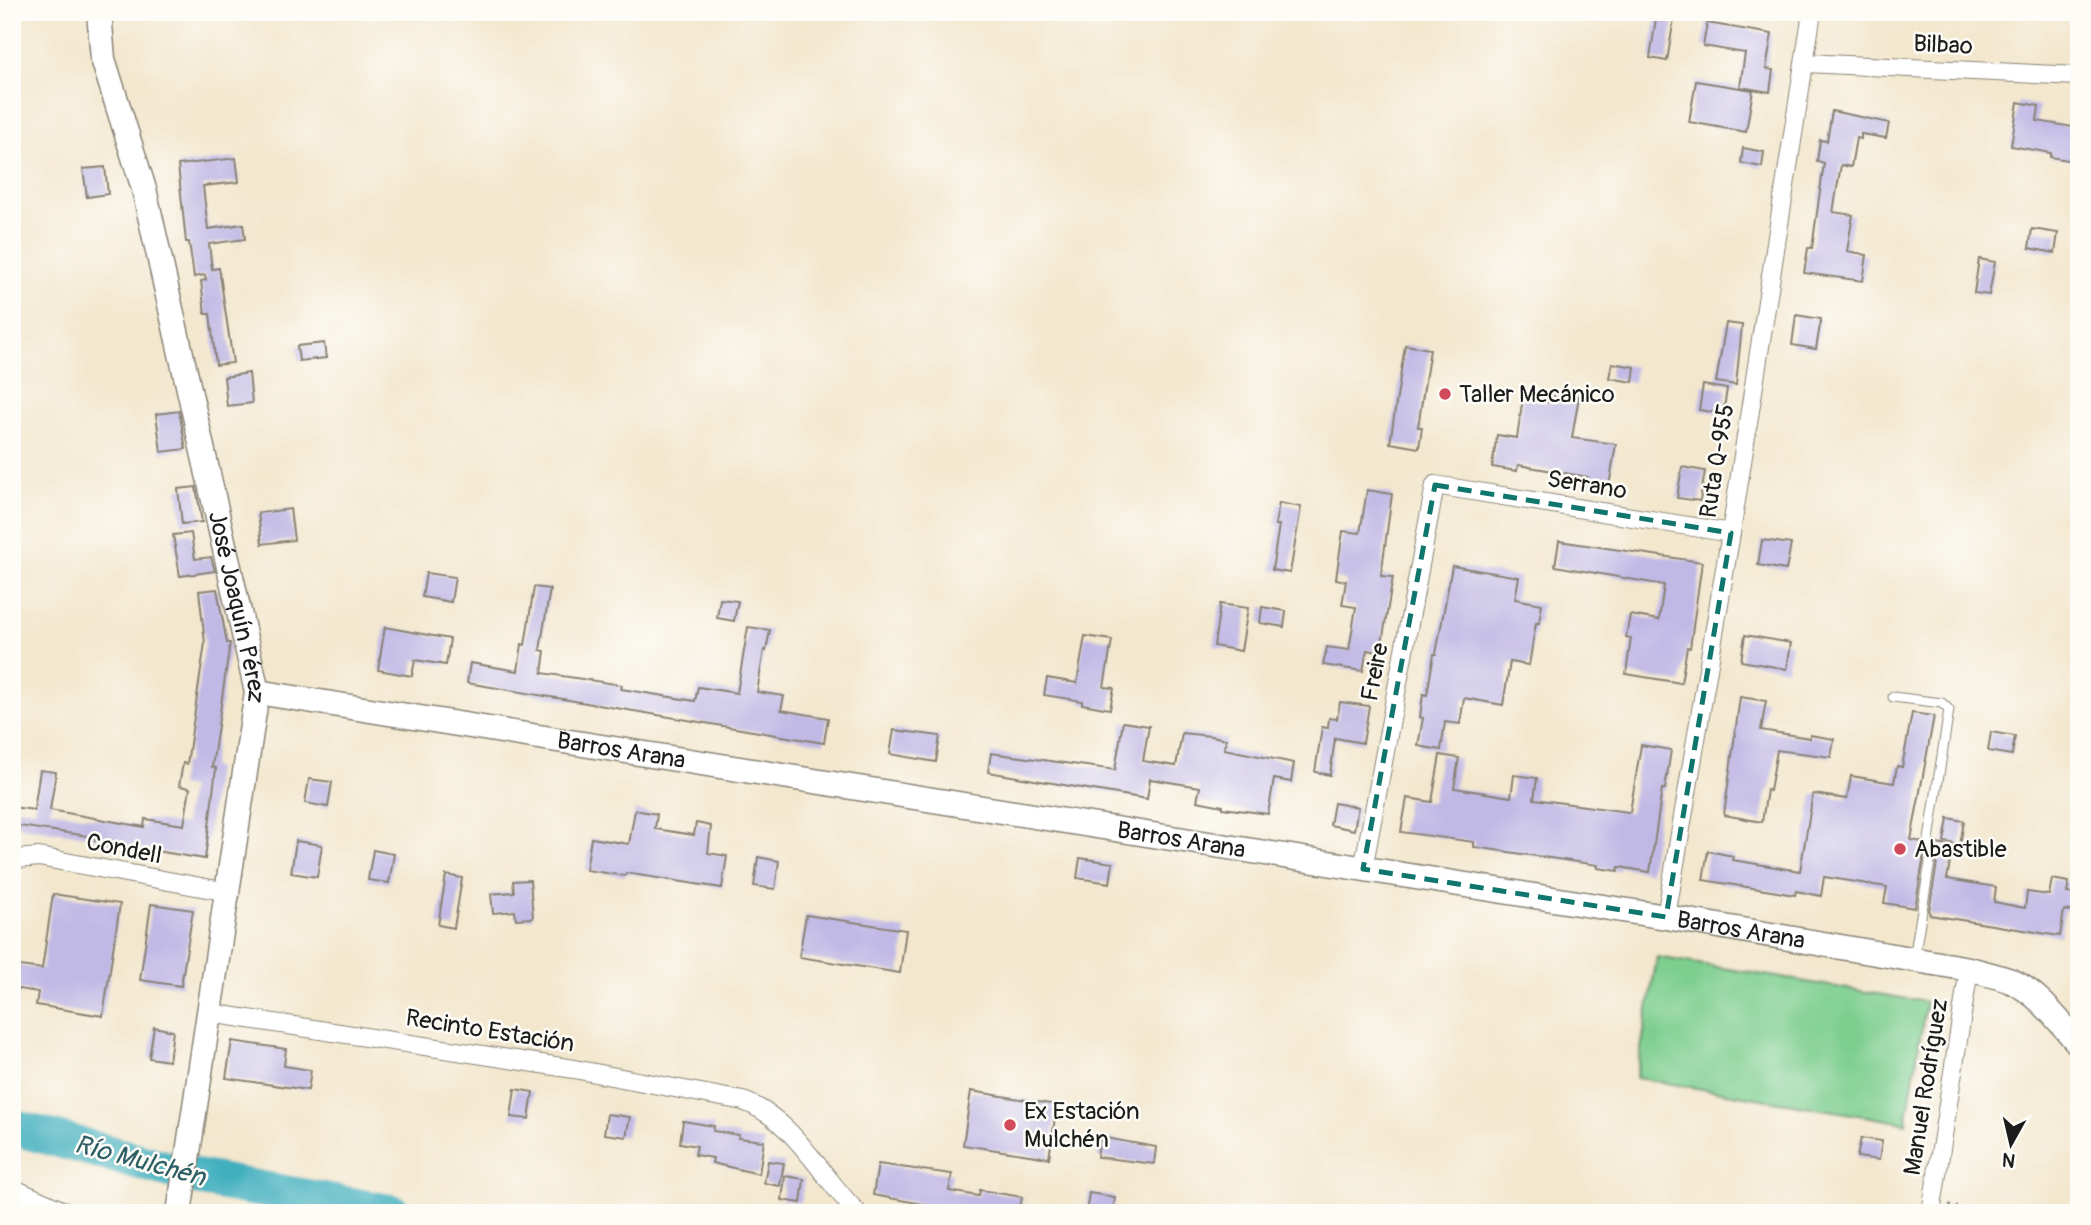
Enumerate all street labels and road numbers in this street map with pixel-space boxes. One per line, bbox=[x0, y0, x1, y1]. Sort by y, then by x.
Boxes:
street label: Bilbao bbox=[1913, 29, 1974, 61]
street label: Ruta Q-955 bbox=[1694, 402, 1740, 520]
street label: Serrano bbox=[1545, 464, 1629, 506]
street label: José Joaquín Pérez bbox=[202, 508, 272, 705]
street label: Freire bbox=[1355, 640, 1395, 704]
street label: Barros Arana bbox=[555, 726, 688, 775]
street label: Barros Arana bbox=[1115, 815, 1248, 864]
street label: Condell bbox=[84, 827, 164, 871]
street label: Barros Arana bbox=[1675, 905, 1807, 955]
street label: Manuel Rodríguez bbox=[1898, 997, 1954, 1177]
street label: Recinto Estación bbox=[404, 1003, 576, 1059]

